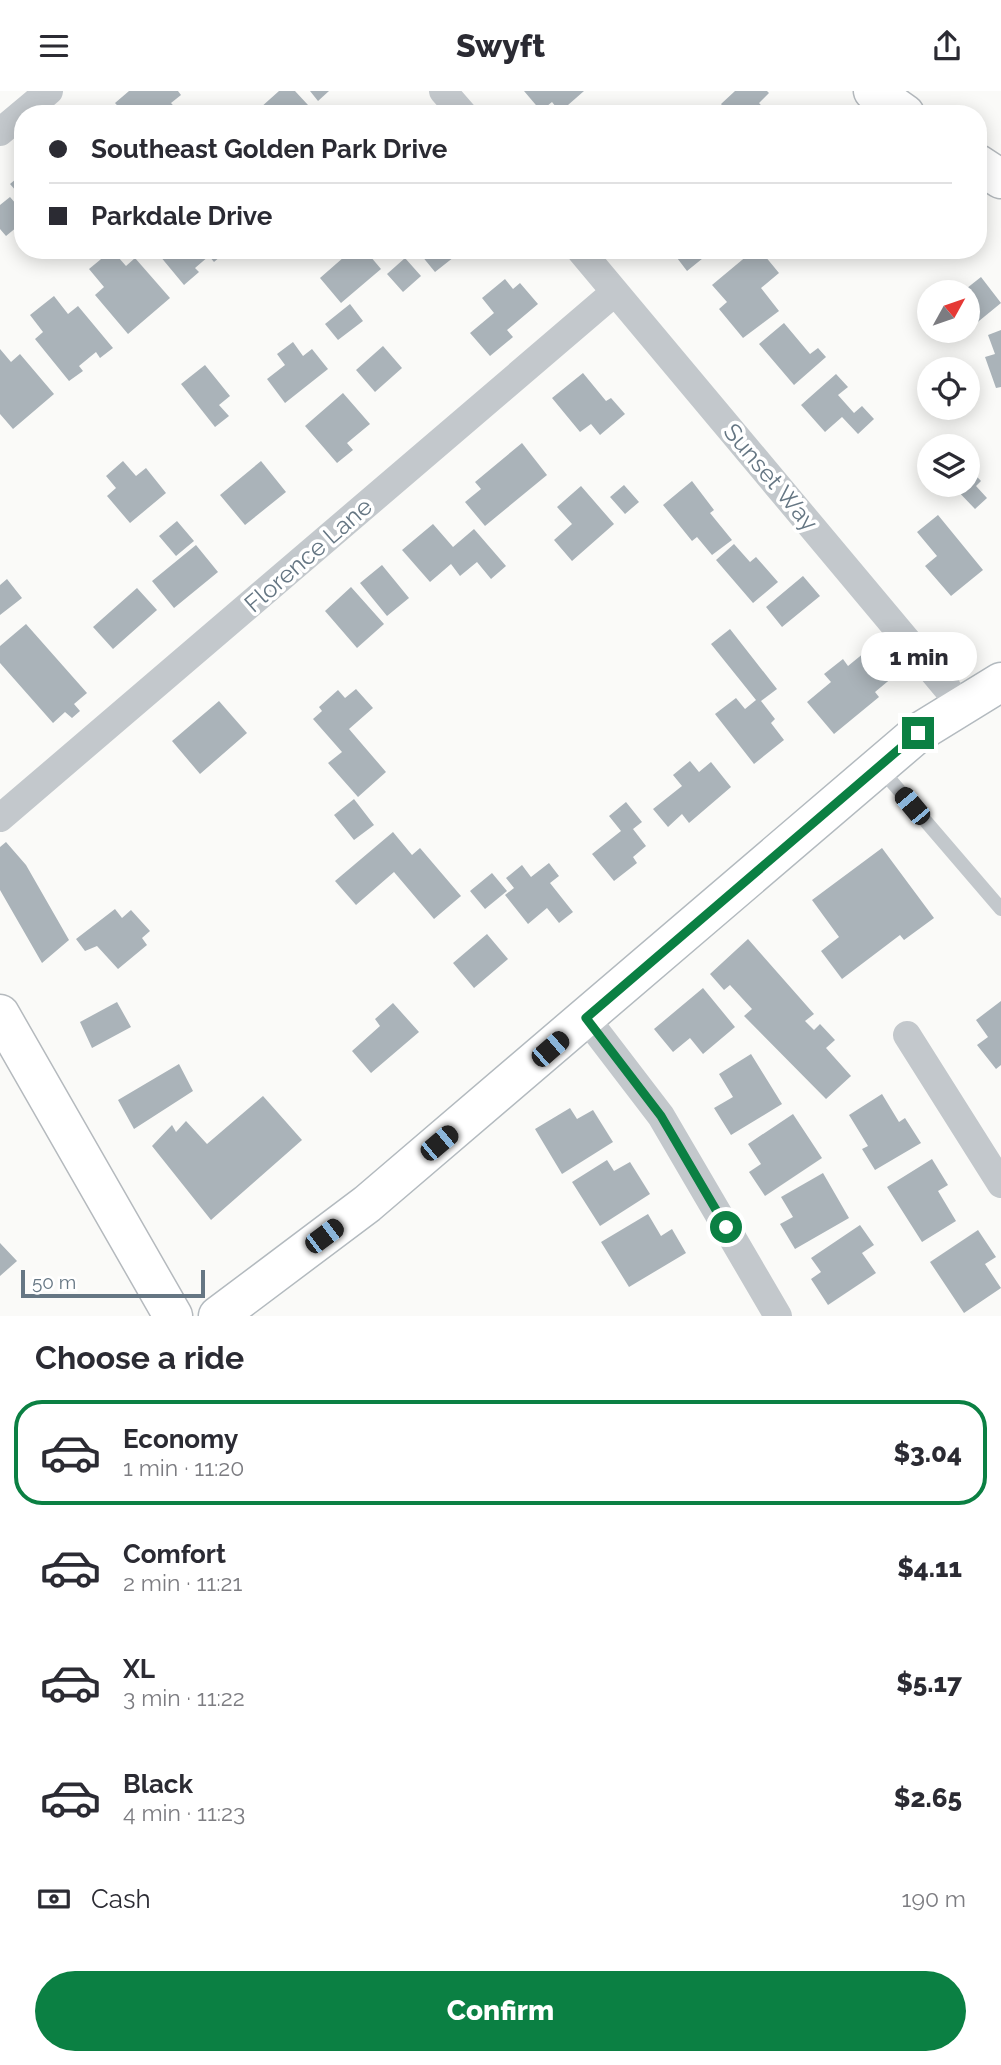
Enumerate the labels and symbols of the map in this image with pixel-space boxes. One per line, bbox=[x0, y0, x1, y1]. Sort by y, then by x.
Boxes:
north arrow bbox=[917, 280, 980, 343]
street label: Sunset Way bbox=[718, 417, 824, 537]
street label: Florence Lane bbox=[238, 492, 378, 618]
callout: 1 min bbox=[860, 631, 976, 681]
route end bbox=[902, 717, 934, 749]
car bbox=[891, 783, 934, 829]
car bbox=[528, 1027, 573, 1071]
car bbox=[417, 1121, 462, 1165]
route start bbox=[710, 1211, 742, 1243]
car bbox=[301, 1215, 348, 1257]
scale bar bbox=[21, 1267, 205, 1299]

